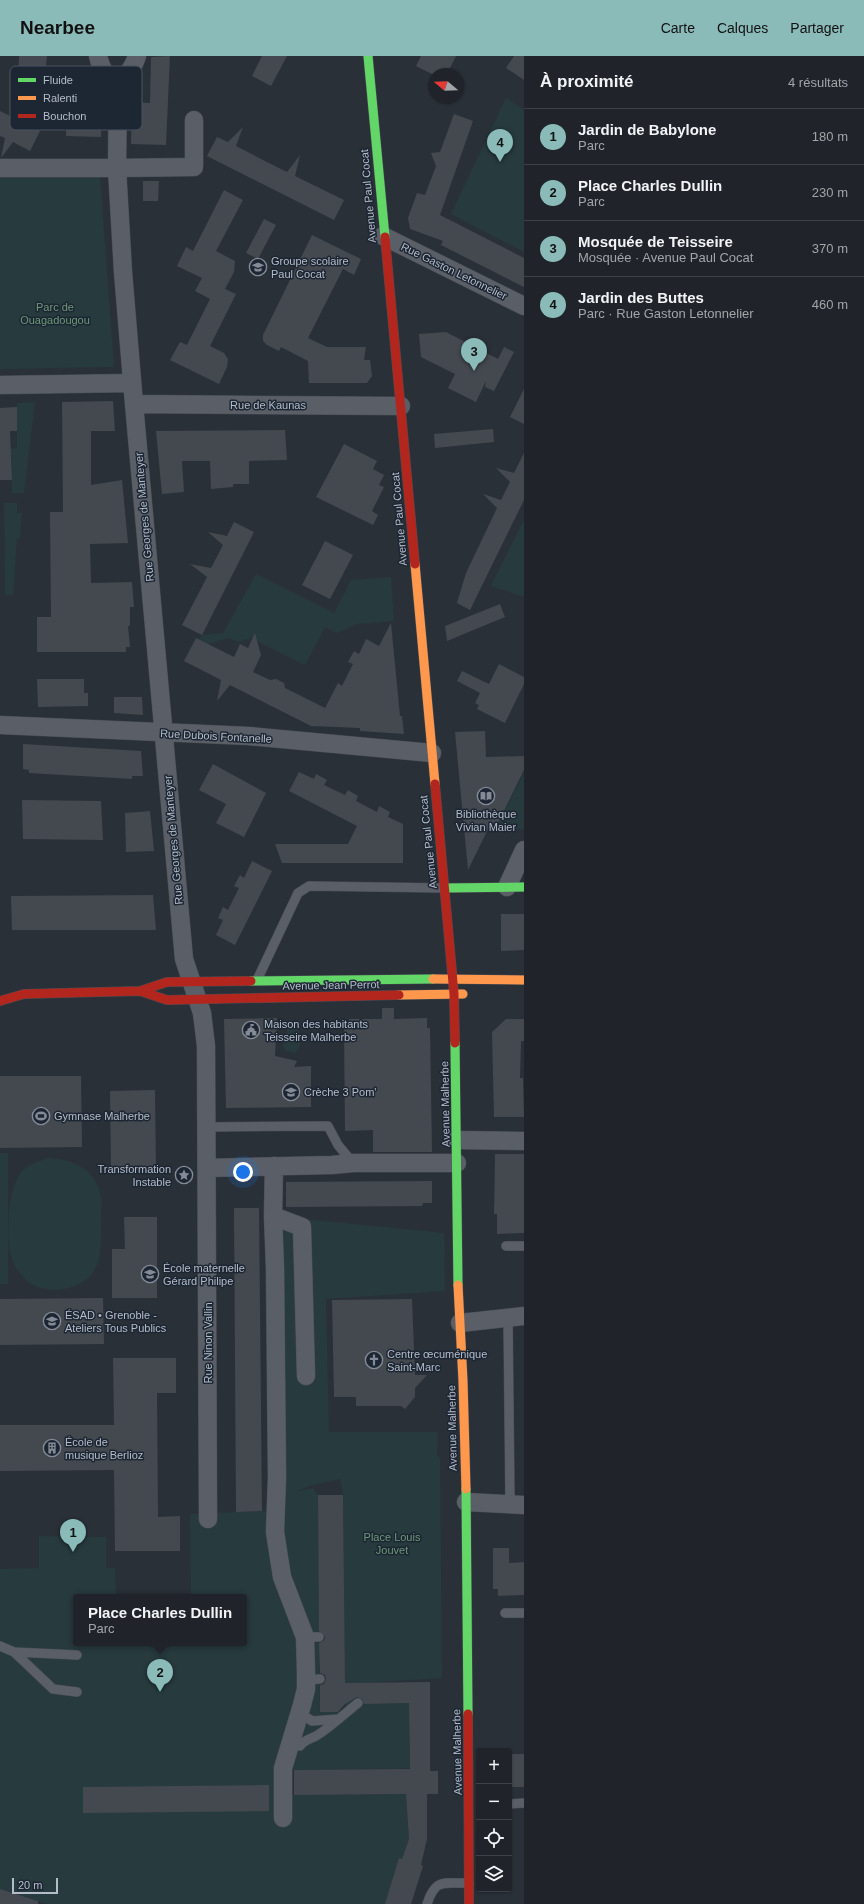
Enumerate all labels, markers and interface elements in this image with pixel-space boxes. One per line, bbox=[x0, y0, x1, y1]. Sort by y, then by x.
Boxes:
text: Nearbee bbox=[20, 17, 95, 38]
text: Carte bbox=[661, 20, 695, 36]
text: Calques bbox=[717, 20, 768, 36]
text: Partager bbox=[790, 20, 844, 36]
legend bbox=[10, 66, 142, 130]
north arrow bbox=[428, 68, 464, 104]
text: À proximité bbox=[540, 72, 634, 91]
text: Fluide bbox=[43, 74, 73, 86]
text: 4 résultats bbox=[788, 75, 848, 90]
text: Ralenti bbox=[43, 92, 77, 104]
text: Bouchon bbox=[43, 110, 86, 122]
text: Jardin de Babylone bbox=[578, 121, 716, 138]
pin: 4 bbox=[487, 129, 513, 162]
text: 1 bbox=[549, 129, 557, 144]
text: 180 m bbox=[812, 129, 848, 144]
text: Parc bbox=[578, 138, 605, 153]
street label: Avenue Paul Cocat bbox=[358, 149, 378, 243]
text: Place Charles Dullin bbox=[578, 177, 722, 194]
text: 2 bbox=[549, 185, 557, 200]
text: 230 m bbox=[812, 185, 848, 200]
text: Parc bbox=[578, 194, 605, 209]
text: Mosquée de Teisseire bbox=[578, 233, 733, 250]
street label: Rue Gaston Letonnelier bbox=[399, 240, 509, 302]
text: 3 bbox=[549, 241, 557, 256]
text: 370 m bbox=[812, 241, 848, 256]
text: Mosquée · Avenue Paul Cocat bbox=[578, 250, 753, 265]
place label: Groupe scolaire Paul Cocat bbox=[271, 255, 349, 280]
school or university icon: Groupe scolaire Paul Cocat bbox=[248, 257, 268, 277]
text: Jardin des Buttes bbox=[578, 289, 704, 306]
text: 4 bbox=[549, 297, 557, 312]
text: 460 m bbox=[812, 297, 848, 312]
park label: Parc de Ouagadougou bbox=[20, 301, 90, 326]
text: Parc · Rue Gaston Letonnelier bbox=[578, 306, 754, 321]
pin: 3 bbox=[461, 338, 487, 371]
street label: Rue de Kaunas bbox=[230, 399, 306, 411]
street label: Rue Georges de Manteyer bbox=[132, 452, 156, 582]
street label: Avenue Paul Cocat bbox=[389, 472, 409, 566]
street label: Rue Dubois Fontanelle bbox=[160, 727, 272, 745]
street label: Rue Georges de Manteyer bbox=[161, 775, 185, 905]
library icon: Bibliothèque Vivian Maier bbox=[476, 786, 496, 806]
street label: Avenue Paul Cocat bbox=[417, 795, 439, 889]
place label: Bibliothèque Vivian Maier bbox=[456, 808, 516, 833]
street label: Avenue Jean Perrot bbox=[282, 978, 380, 992]
place label: Maison des habitants Teisseire Malherbe bbox=[264, 1018, 368, 1043]
public building icon: Maison des habitants Teisseire Malherbe bbox=[241, 1020, 261, 1040]
street label: Avenue Malherbe bbox=[438, 1061, 452, 1147]
school or university icon: Crèche 3 Pom' bbox=[281, 1082, 301, 1102]
place label: Crèche 3 Pom' bbox=[304, 1086, 376, 1098]
sports icon: Gymnase Malherbe bbox=[31, 1106, 51, 1126]
place label: Gymnase Malherbe bbox=[54, 1110, 150, 1122]
your location bbox=[233, 1162, 253, 1182]
place label: Transformation Instable bbox=[97, 1163, 171, 1188]
place icon: Transformation Instable bbox=[174, 1165, 194, 1185]
place label: École maternelle Gérard Philipe bbox=[163, 1262, 245, 1287]
school or university icon: École maternelle Gérard Philipe bbox=[140, 1264, 160, 1284]
street label: Rue Ninon Vallin bbox=[202, 1302, 214, 1384]
place label: ÉSAD • Grenoble - Ateliers Tous Publics bbox=[65, 1309, 167, 1334]
school or university icon: ÉSAD • Grenoble - Ateliers Tous Publics bbox=[42, 1311, 62, 1331]
place label: Centre œcuménique Saint-Marc bbox=[387, 1348, 487, 1373]
church icon: Centre œcuménique Saint-Marc bbox=[364, 1350, 384, 1370]
street label: Avenue Malherbe bbox=[445, 1385, 459, 1471]
place label: École de musique Berlioz bbox=[65, 1436, 143, 1461]
building icon: École de musique Berlioz bbox=[42, 1438, 62, 1458]
pin: 1 bbox=[60, 1519, 86, 1552]
park label: Place Louis Jouvet bbox=[364, 1531, 421, 1556]
popup bbox=[73, 1594, 247, 1646]
text: Place Charles Dullin bbox=[88, 1604, 232, 1621]
text: Parc bbox=[88, 1621, 115, 1636]
pin: 2 bbox=[147, 1659, 173, 1692]
street label: Avenue Malherbe bbox=[450, 1709, 464, 1795]
map controls bbox=[476, 1748, 512, 1892]
button: + bbox=[476, 1748, 512, 1784]
button: − bbox=[476, 1784, 512, 1820]
button: locate bbox=[476, 1820, 512, 1856]
button: layers bbox=[476, 1856, 512, 1892]
scale bar bbox=[12, 1876, 58, 1895]
text: 20 m bbox=[18, 1879, 42, 1891]

